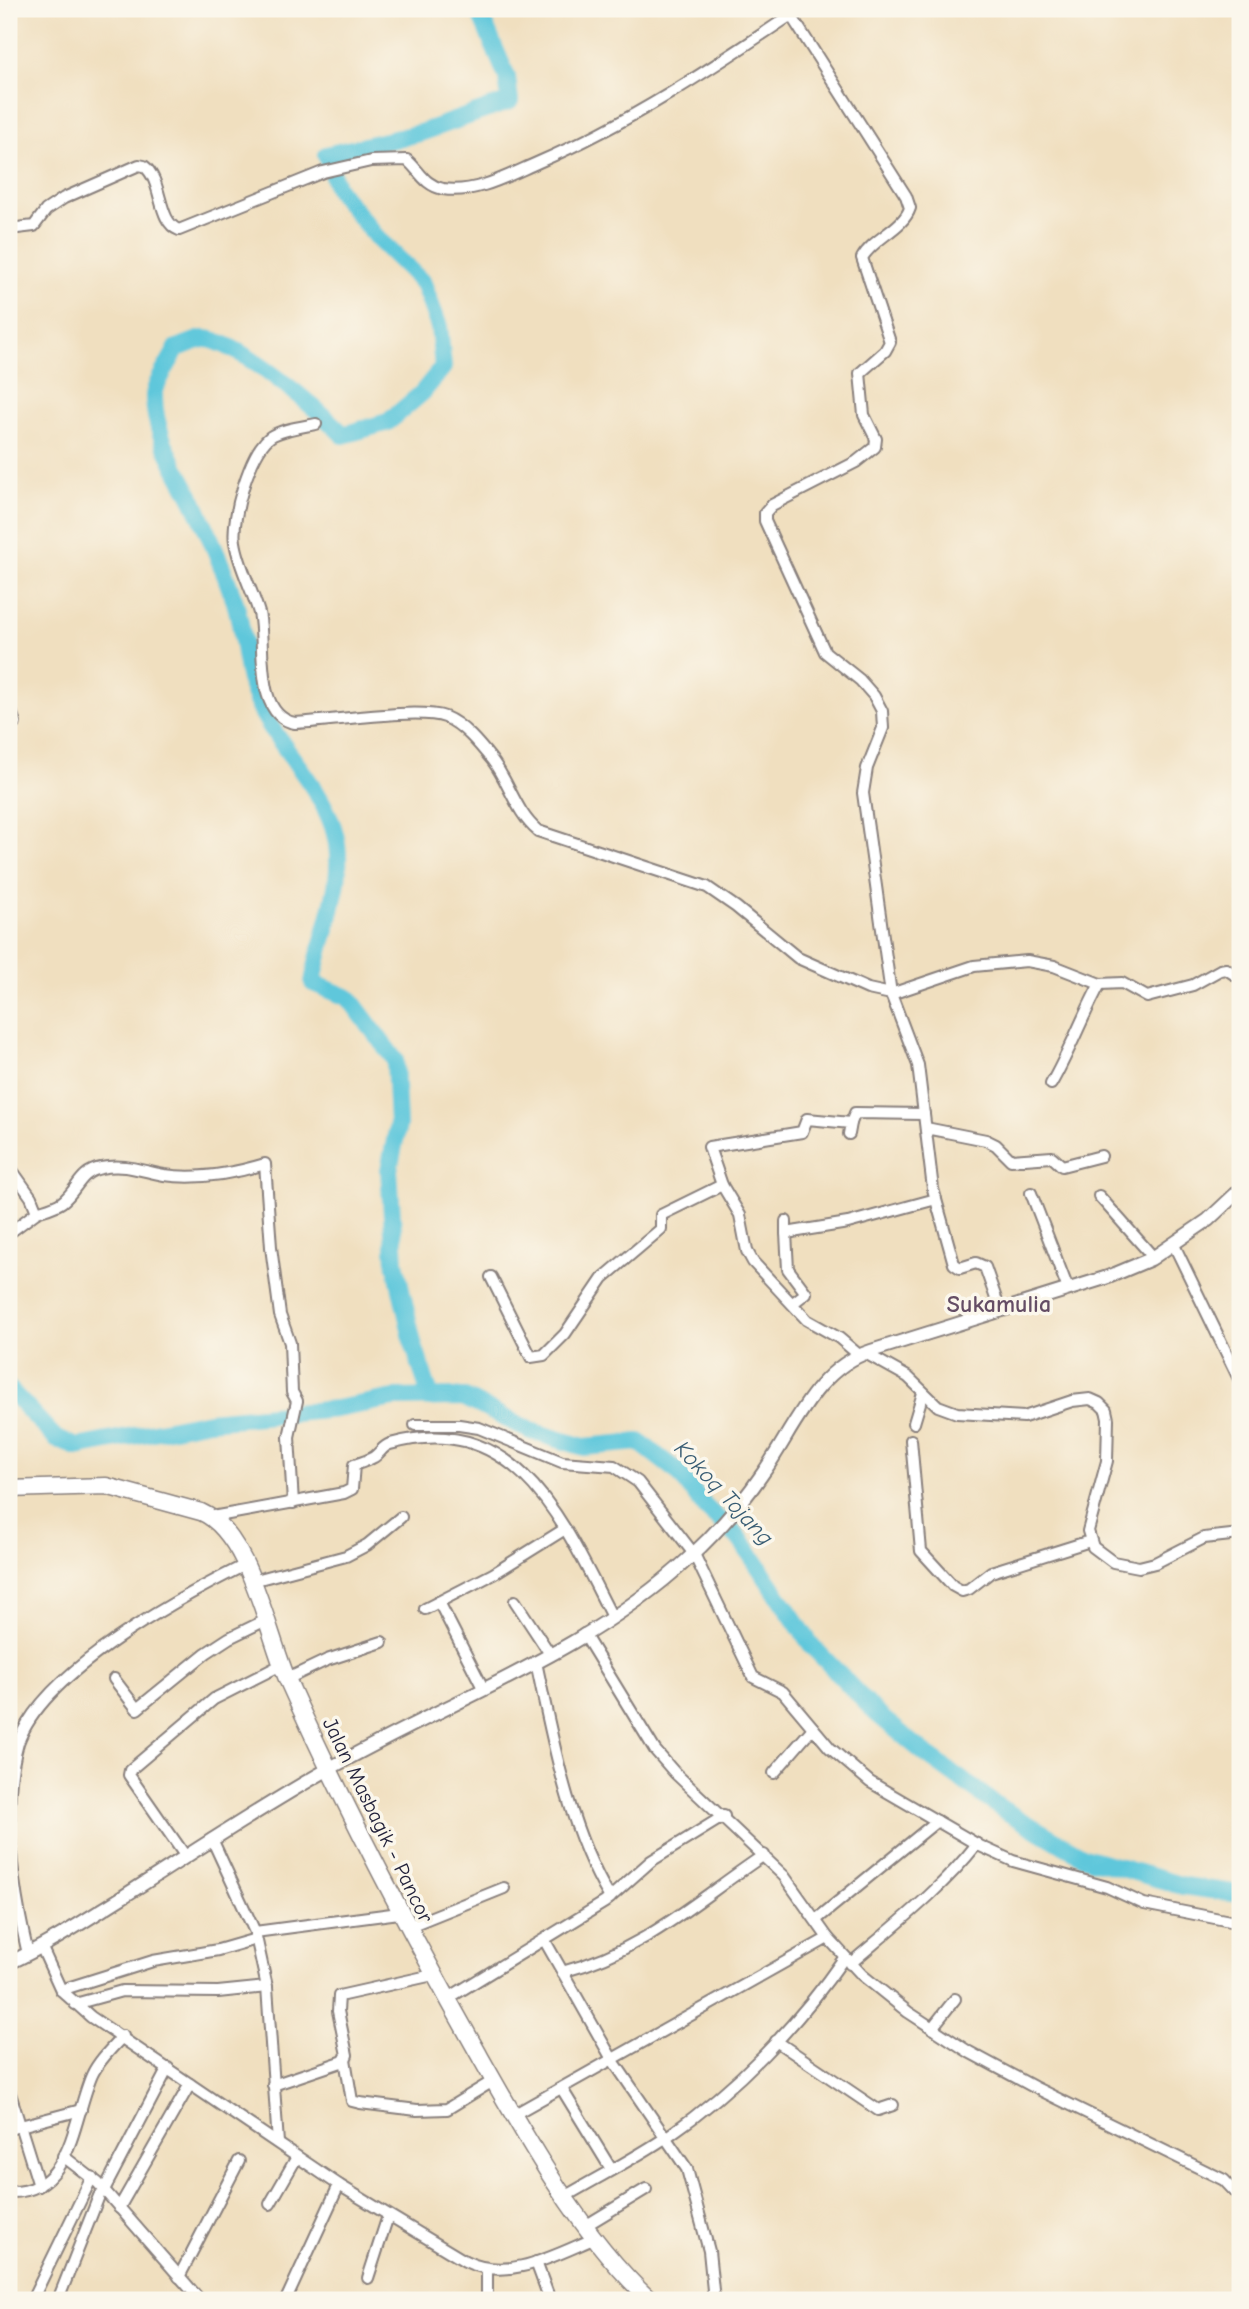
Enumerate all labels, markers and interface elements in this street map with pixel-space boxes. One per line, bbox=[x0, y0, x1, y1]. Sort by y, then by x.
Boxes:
district label: Sukamulia bbox=[947, 1290, 1051, 1318]
water label: Kokoq Tojang bbox=[669, 1435, 779, 1551]
street label: Jalan Masbagik - Pancor bbox=[318, 1714, 438, 1927]

